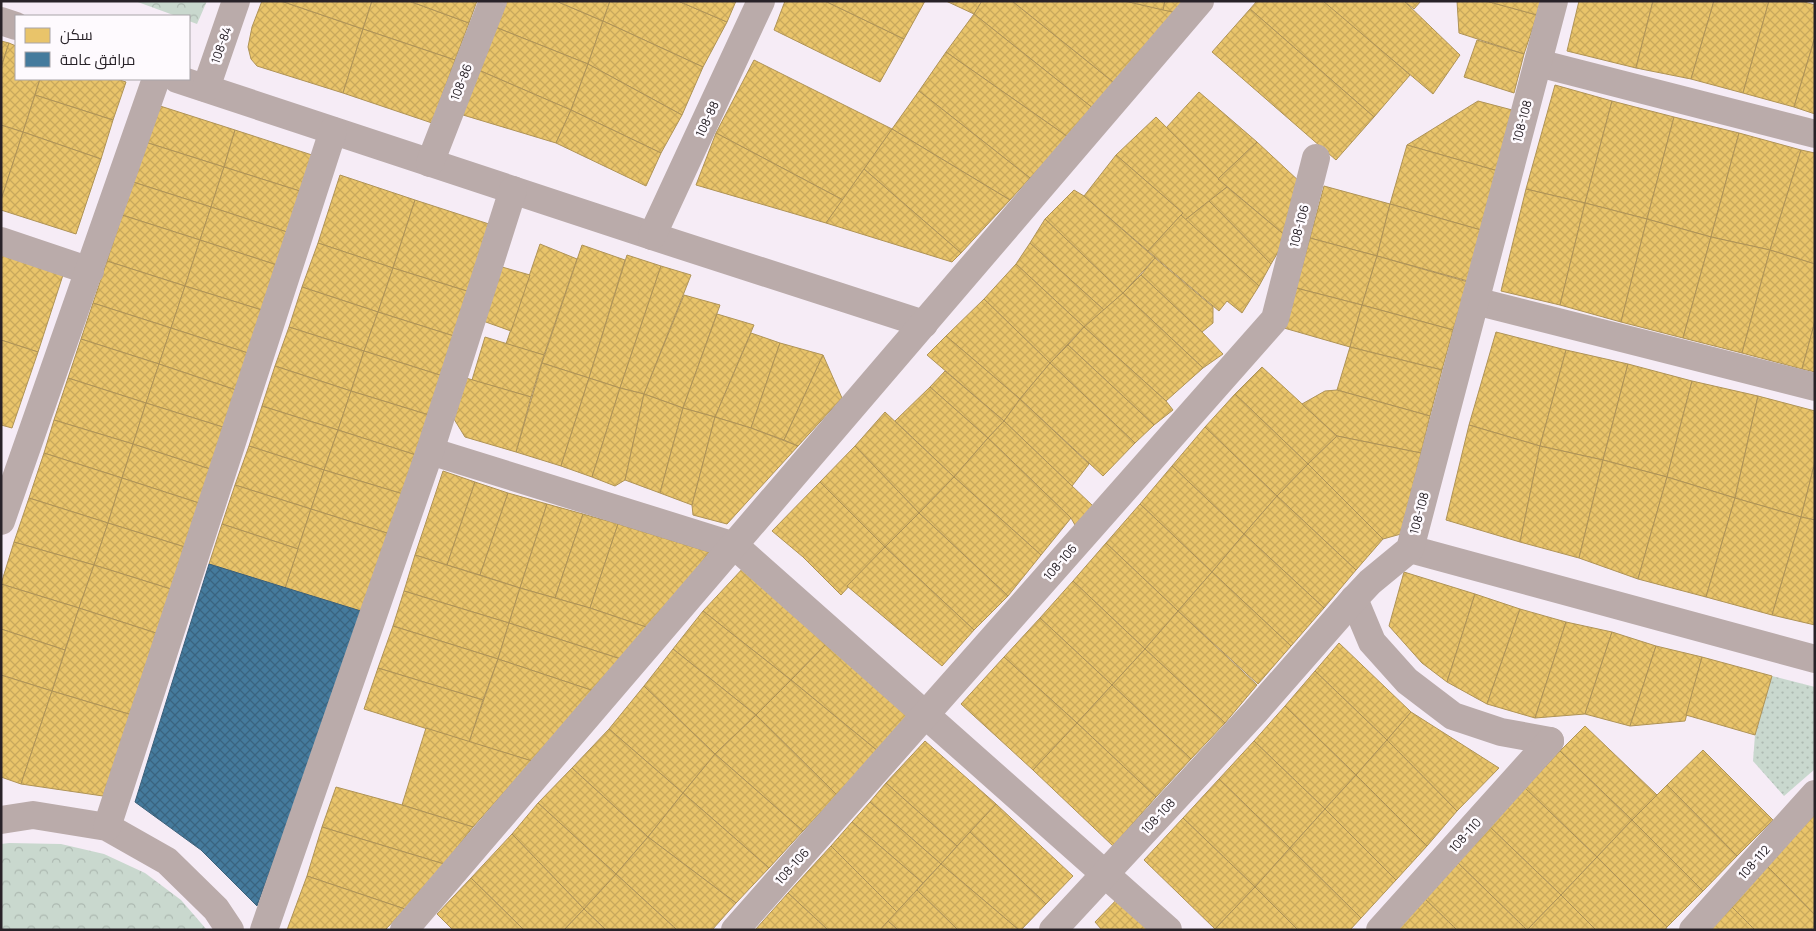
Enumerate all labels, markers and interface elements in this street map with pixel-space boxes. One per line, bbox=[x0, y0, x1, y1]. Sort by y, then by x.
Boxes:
legend bbox=[15, 15, 190, 80]
text: سكن bbox=[60, 24, 93, 45]
street label: 108-84 bbox=[207, 24, 235, 66]
text: مرافق عامة bbox=[60, 49, 135, 70]
street label: 108-86 bbox=[446, 61, 476, 103]
street label: 108-88 bbox=[691, 98, 723, 140]
street label: 108-108 bbox=[1508, 98, 1536, 144]
street label: 108-106 bbox=[1285, 203, 1313, 249]
street label: 108-108 bbox=[1405, 490, 1433, 536]
street label: 108-106 bbox=[1039, 540, 1081, 584]
street label: 108-108 bbox=[1137, 794, 1179, 838]
street label: 108-110 bbox=[1445, 814, 1485, 856]
street label: 108-112 bbox=[1734, 841, 1774, 883]
street label: 108-106 bbox=[771, 844, 813, 888]

